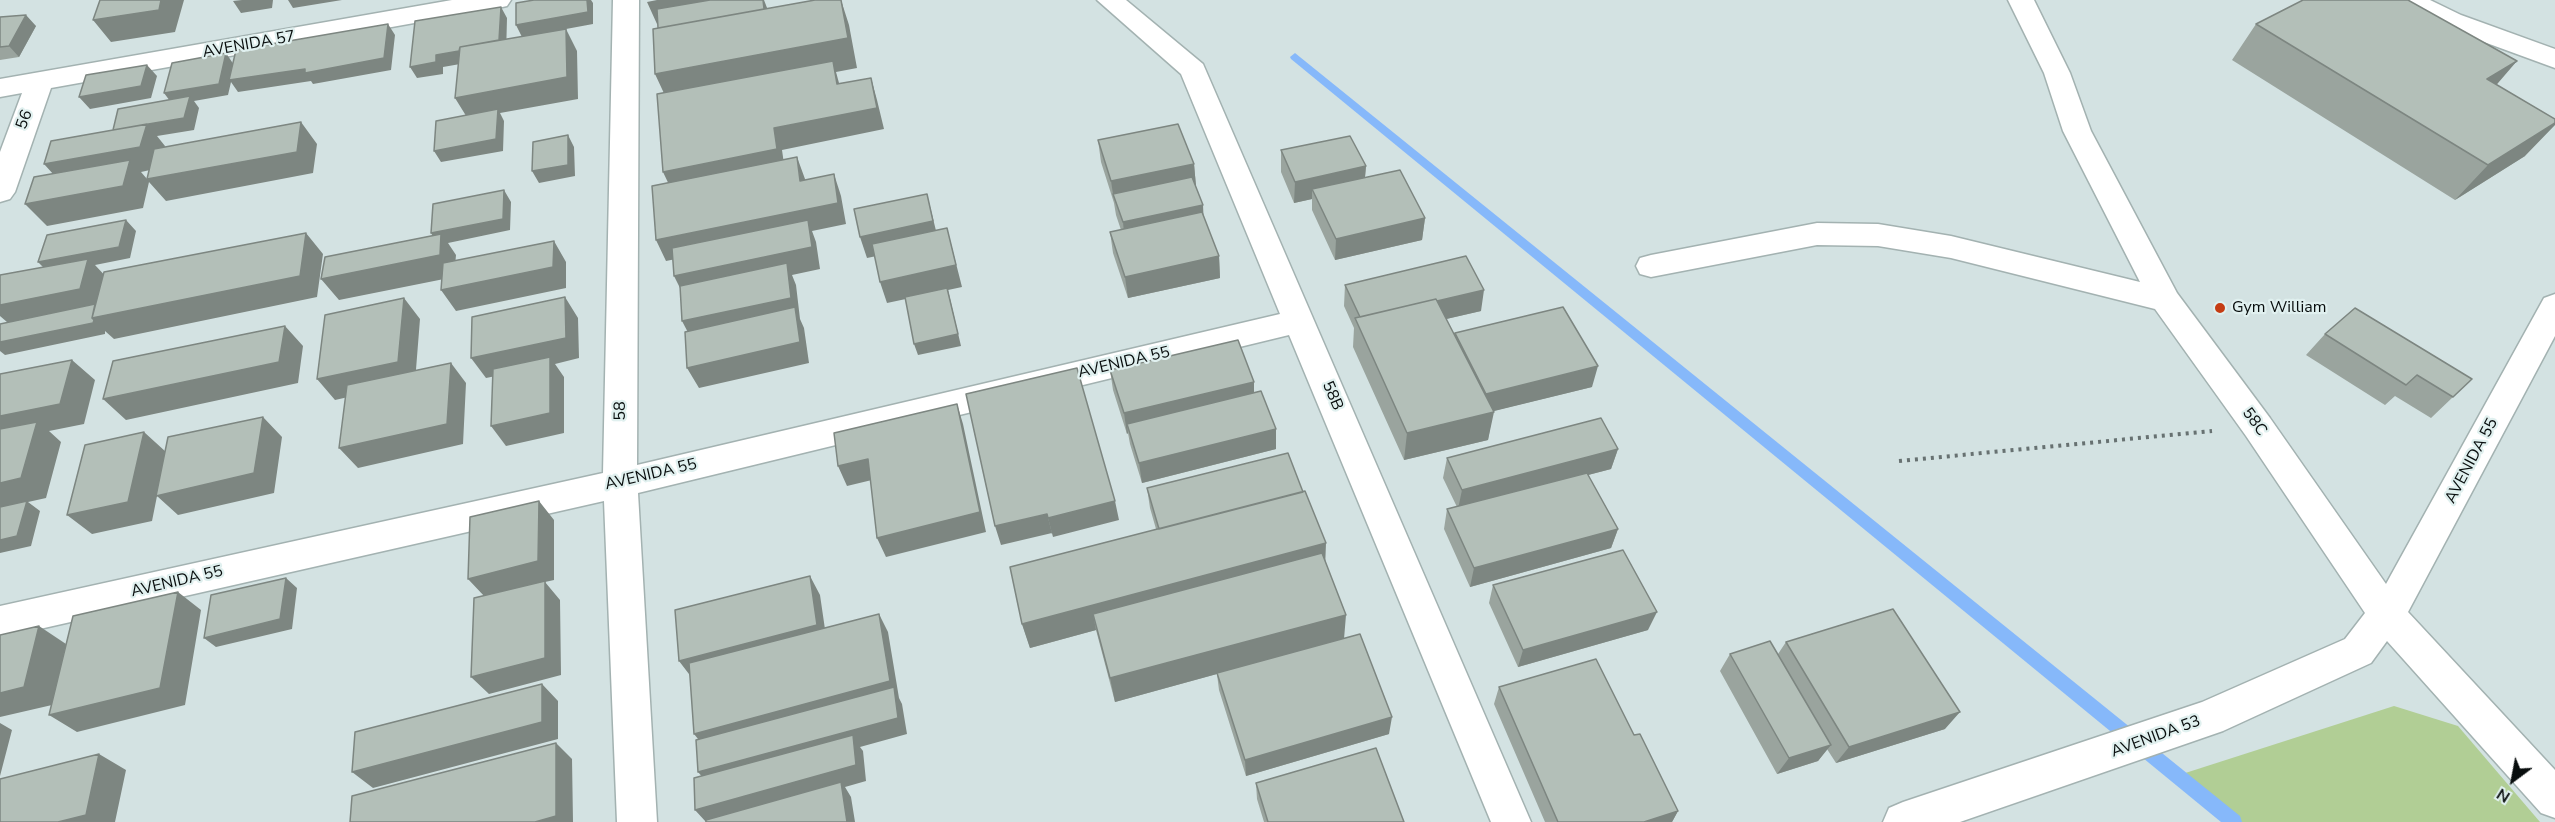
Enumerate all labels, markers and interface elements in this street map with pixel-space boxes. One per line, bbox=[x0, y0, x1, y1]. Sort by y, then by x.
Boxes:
street label: AVENIDA 57 bbox=[201, 27, 297, 63]
street label: 56 bbox=[13, 108, 37, 132]
place label: Gym William bbox=[2232, 298, 2326, 318]
marker: Gym William bbox=[2213, 301, 2227, 315]
street label: AVENIDA 55 bbox=[1076, 343, 1172, 383]
street label: 58B bbox=[1317, 378, 1347, 414]
street label: 58 bbox=[611, 401, 631, 421]
street label: 58C bbox=[2237, 404, 2271, 440]
street label: AVENIDA 55 bbox=[2442, 415, 2502, 507]
street label: AVENIDA 55 bbox=[603, 455, 699, 495]
street label: AVENIDA 55 bbox=[129, 562, 225, 602]
street label: AVENIDA 53 bbox=[2109, 712, 2203, 762]
north arrow bbox=[2483, 750, 2543, 810]
text: N bbox=[2493, 783, 2514, 808]

